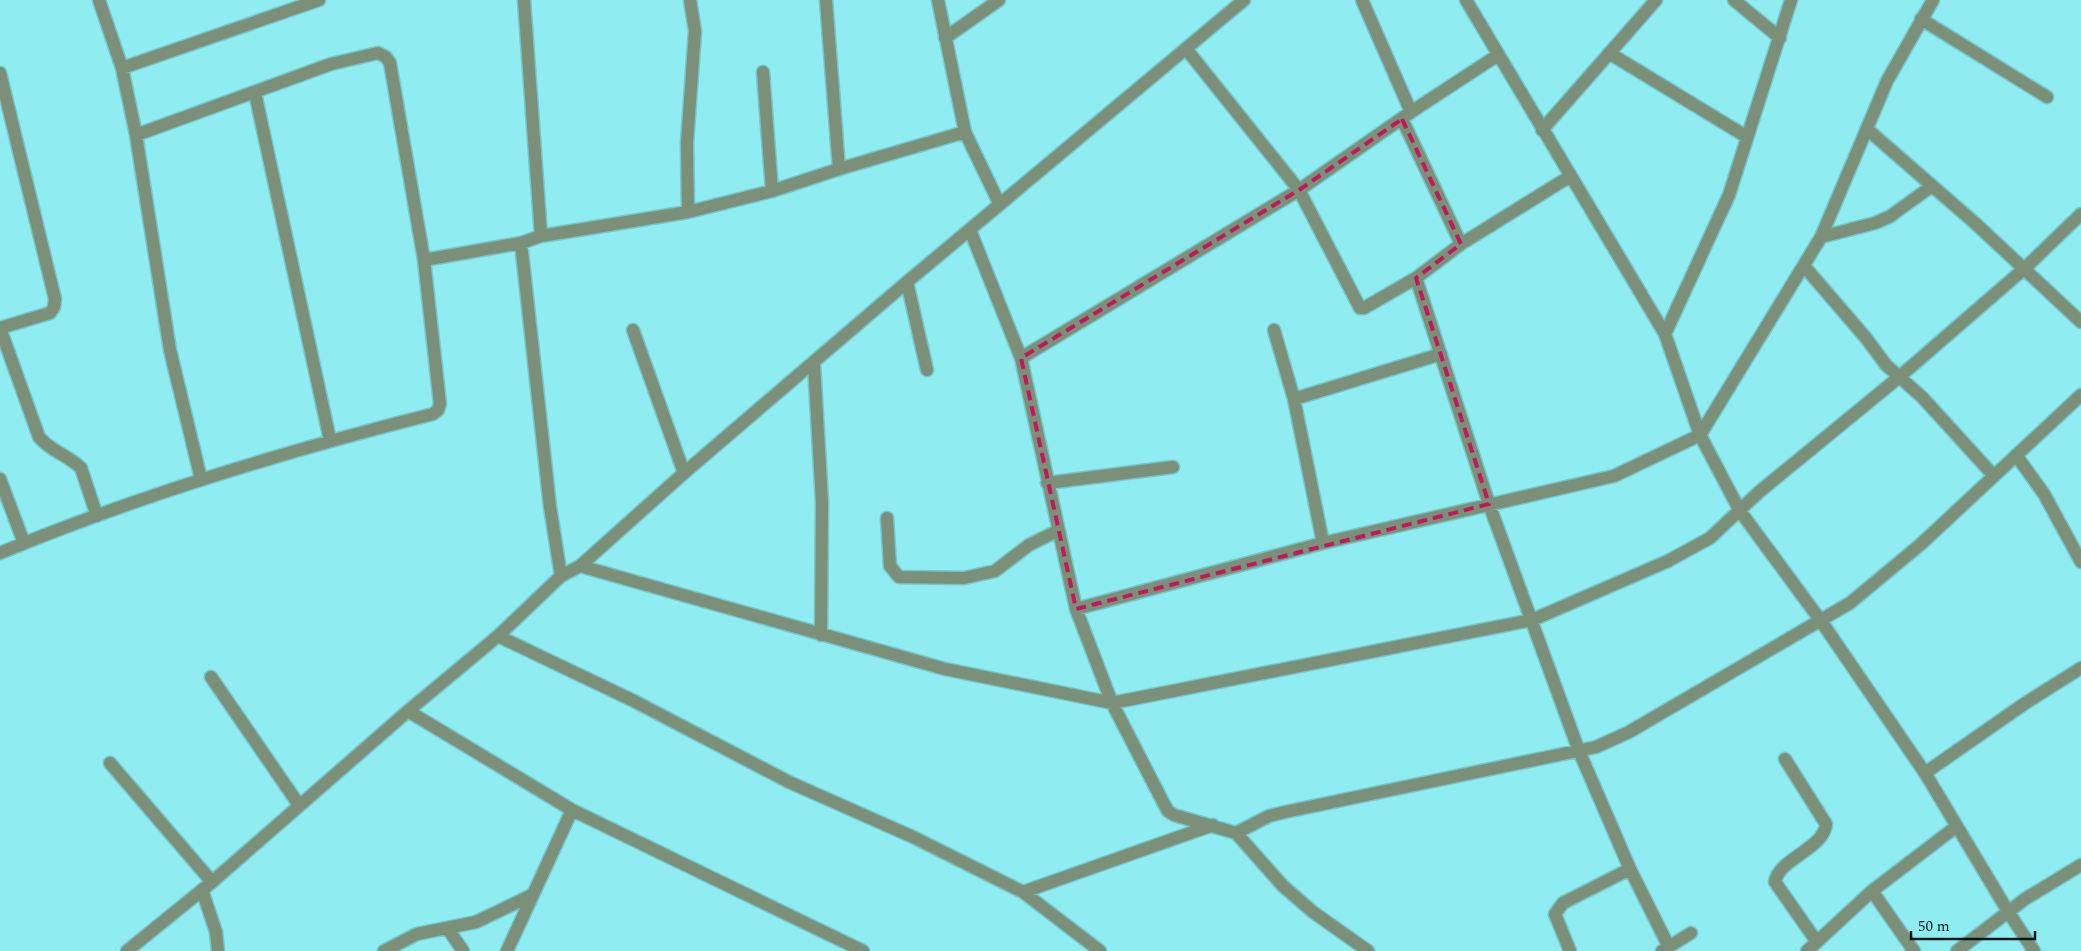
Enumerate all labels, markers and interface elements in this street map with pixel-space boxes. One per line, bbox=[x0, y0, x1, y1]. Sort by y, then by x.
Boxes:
scale bar bbox=[1911, 908, 2035, 940]
text: 50 m bbox=[1918, 915, 1950, 938]

